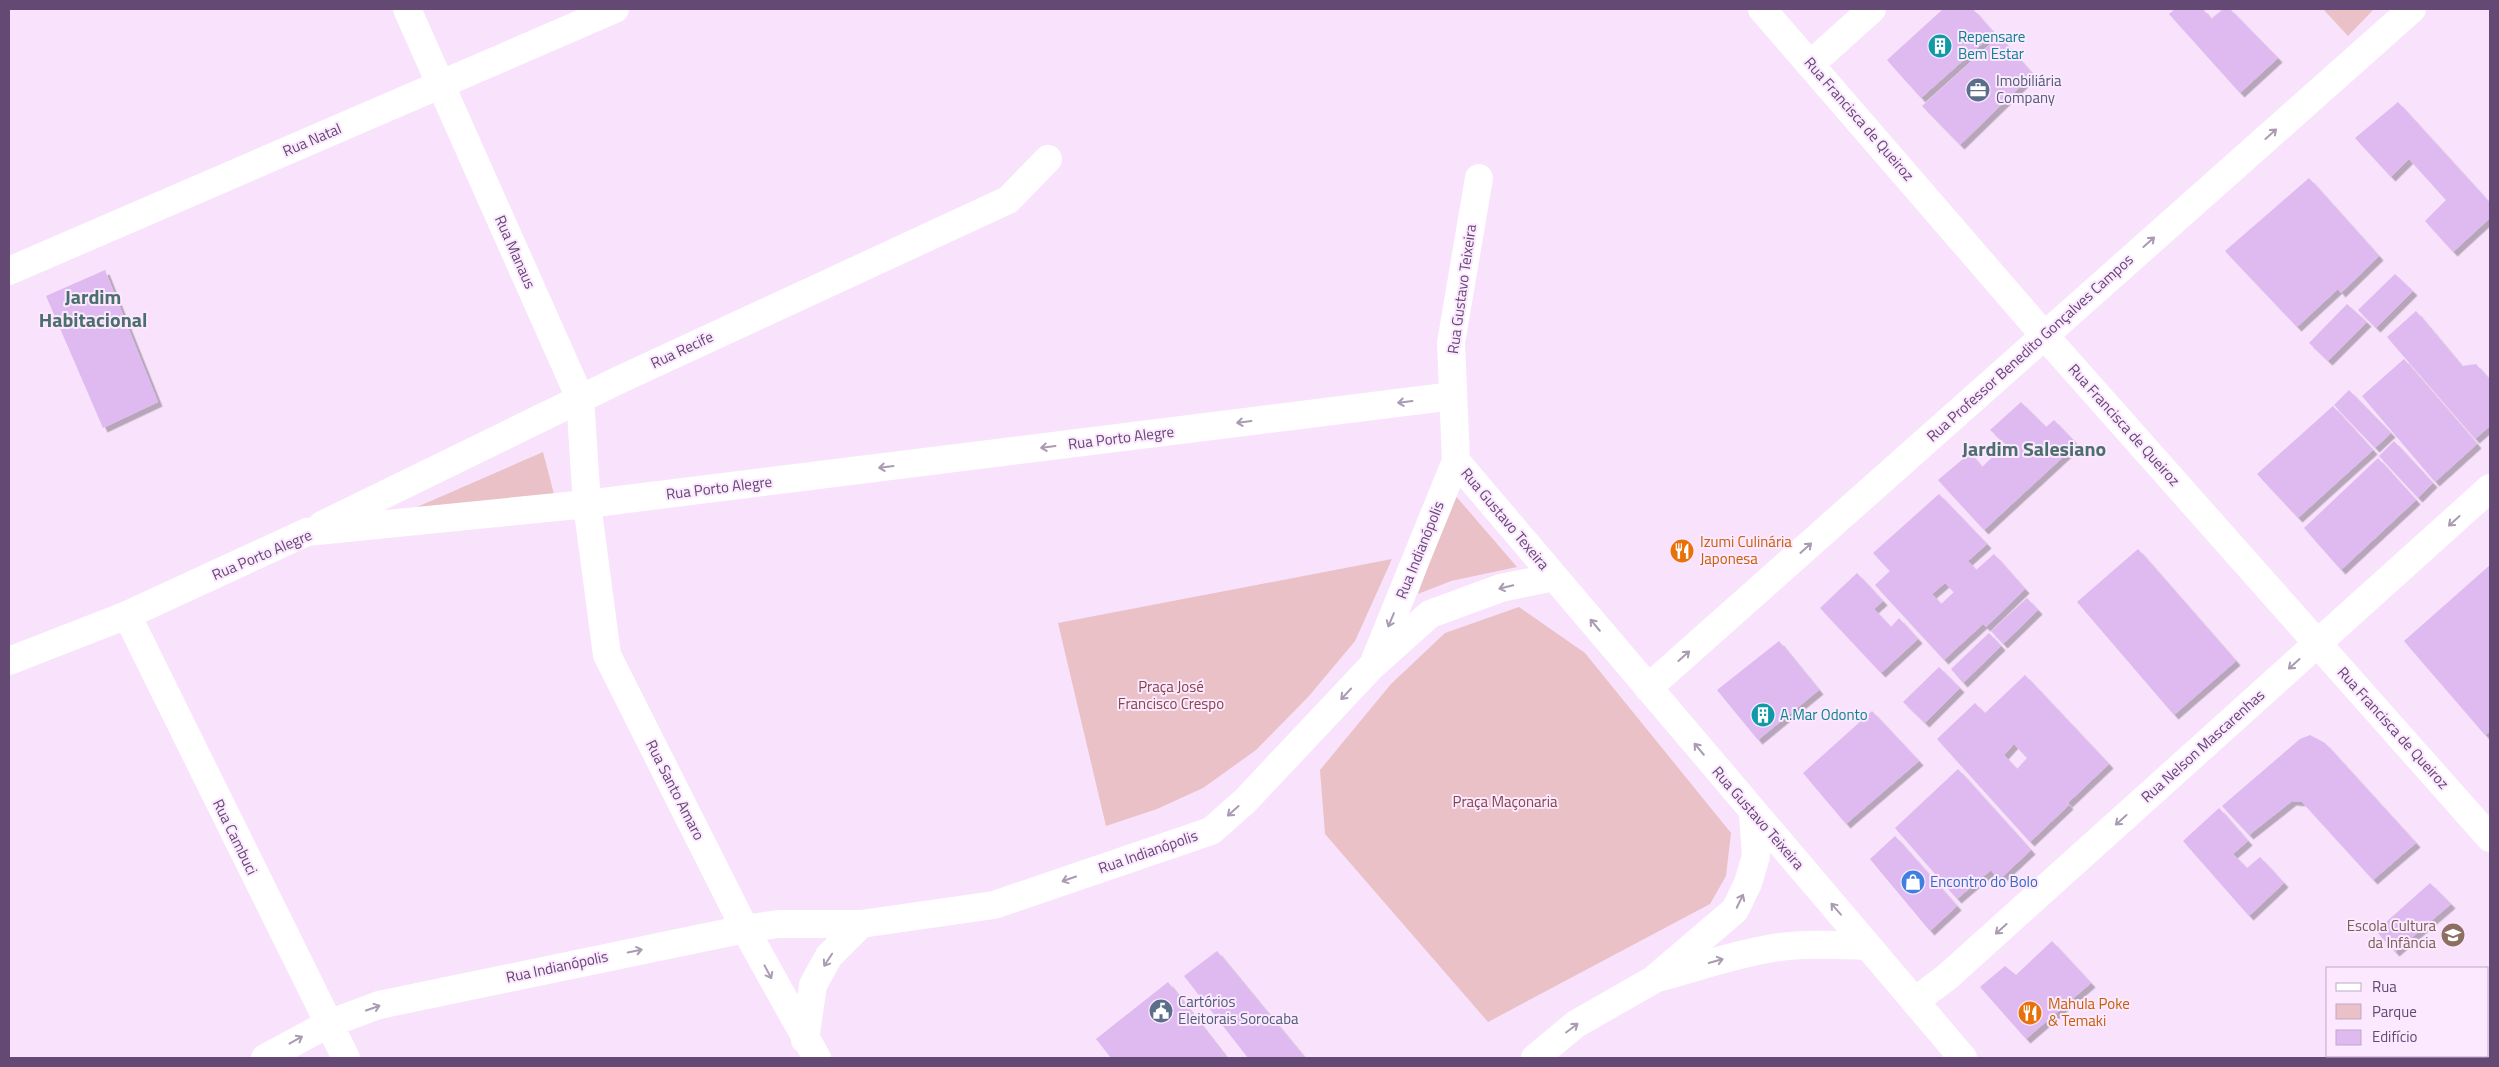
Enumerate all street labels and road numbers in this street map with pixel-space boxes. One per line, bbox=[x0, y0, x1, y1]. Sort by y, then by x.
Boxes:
street label: Rua Francisca de Queiroz bbox=[1799, 52, 1920, 186]
street label: Rua Natal bbox=[279, 117, 345, 162]
street label: Rua Manaus bbox=[489, 211, 542, 292]
street label: Rua Gustavo Teixeira bbox=[1441, 222, 1482, 355]
street label: Rua Professor Benedito Gonçalves Campos bbox=[1921, 248, 2138, 447]
street label: Rua Recife bbox=[647, 325, 717, 374]
street label: Rua Francisca de Queiroz bbox=[2063, 358, 2186, 491]
street label: Rua Porto Alegre bbox=[1067, 420, 1175, 455]
street label: Rua Gustavo Texeira bbox=[1456, 462, 1555, 575]
street label: Rua Porto Alegre bbox=[665, 470, 773, 505]
street label: Rua Indianópolis bbox=[1389, 497, 1450, 602]
street label: Rua Porto Alegre bbox=[208, 523, 315, 586]
street label: Rua Francisca de Queiroz bbox=[2332, 661, 2455, 794]
street label: Rua Nelson Mascarenhas bbox=[2136, 684, 2270, 808]
street label: Rua Santo Amaro bbox=[640, 736, 711, 844]
street label: Rua Gustavo Teixeira bbox=[1707, 761, 1810, 875]
street label: Rua Cambuci bbox=[207, 795, 264, 879]
street label: Rua Indianópolis bbox=[1095, 824, 1201, 879]
street label: Rua Indianópolis bbox=[504, 944, 610, 989]

